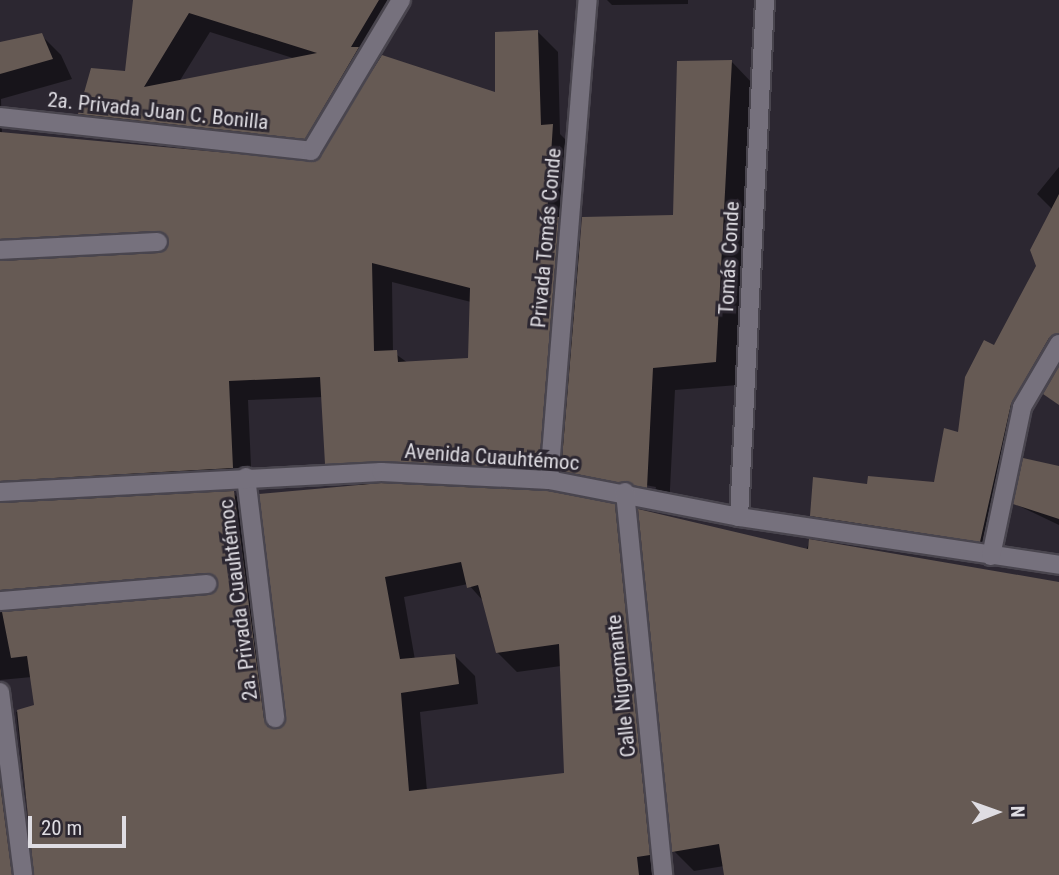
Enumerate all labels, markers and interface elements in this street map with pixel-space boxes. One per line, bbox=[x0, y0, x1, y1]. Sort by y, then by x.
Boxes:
street label: 2a. Privada Juan C. Bonilla bbox=[46, 87, 270, 135]
street label: Privada Tomás Conde bbox=[526, 147, 566, 329]
street label: Tomás Conde bbox=[713, 201, 745, 315]
street label: Avenida Cuauhtémoc bbox=[404, 438, 580, 476]
street label: 2a. Privada Cuauhtémoc bbox=[213, 498, 263, 702]
street label: Calle Nigromante bbox=[601, 613, 641, 759]
north arrow bbox=[961, 777, 1031, 847]
scale bar bbox=[32, 802, 130, 846]
text: N bbox=[1006, 806, 1029, 818]
text: 20 m bbox=[41, 816, 82, 840]

